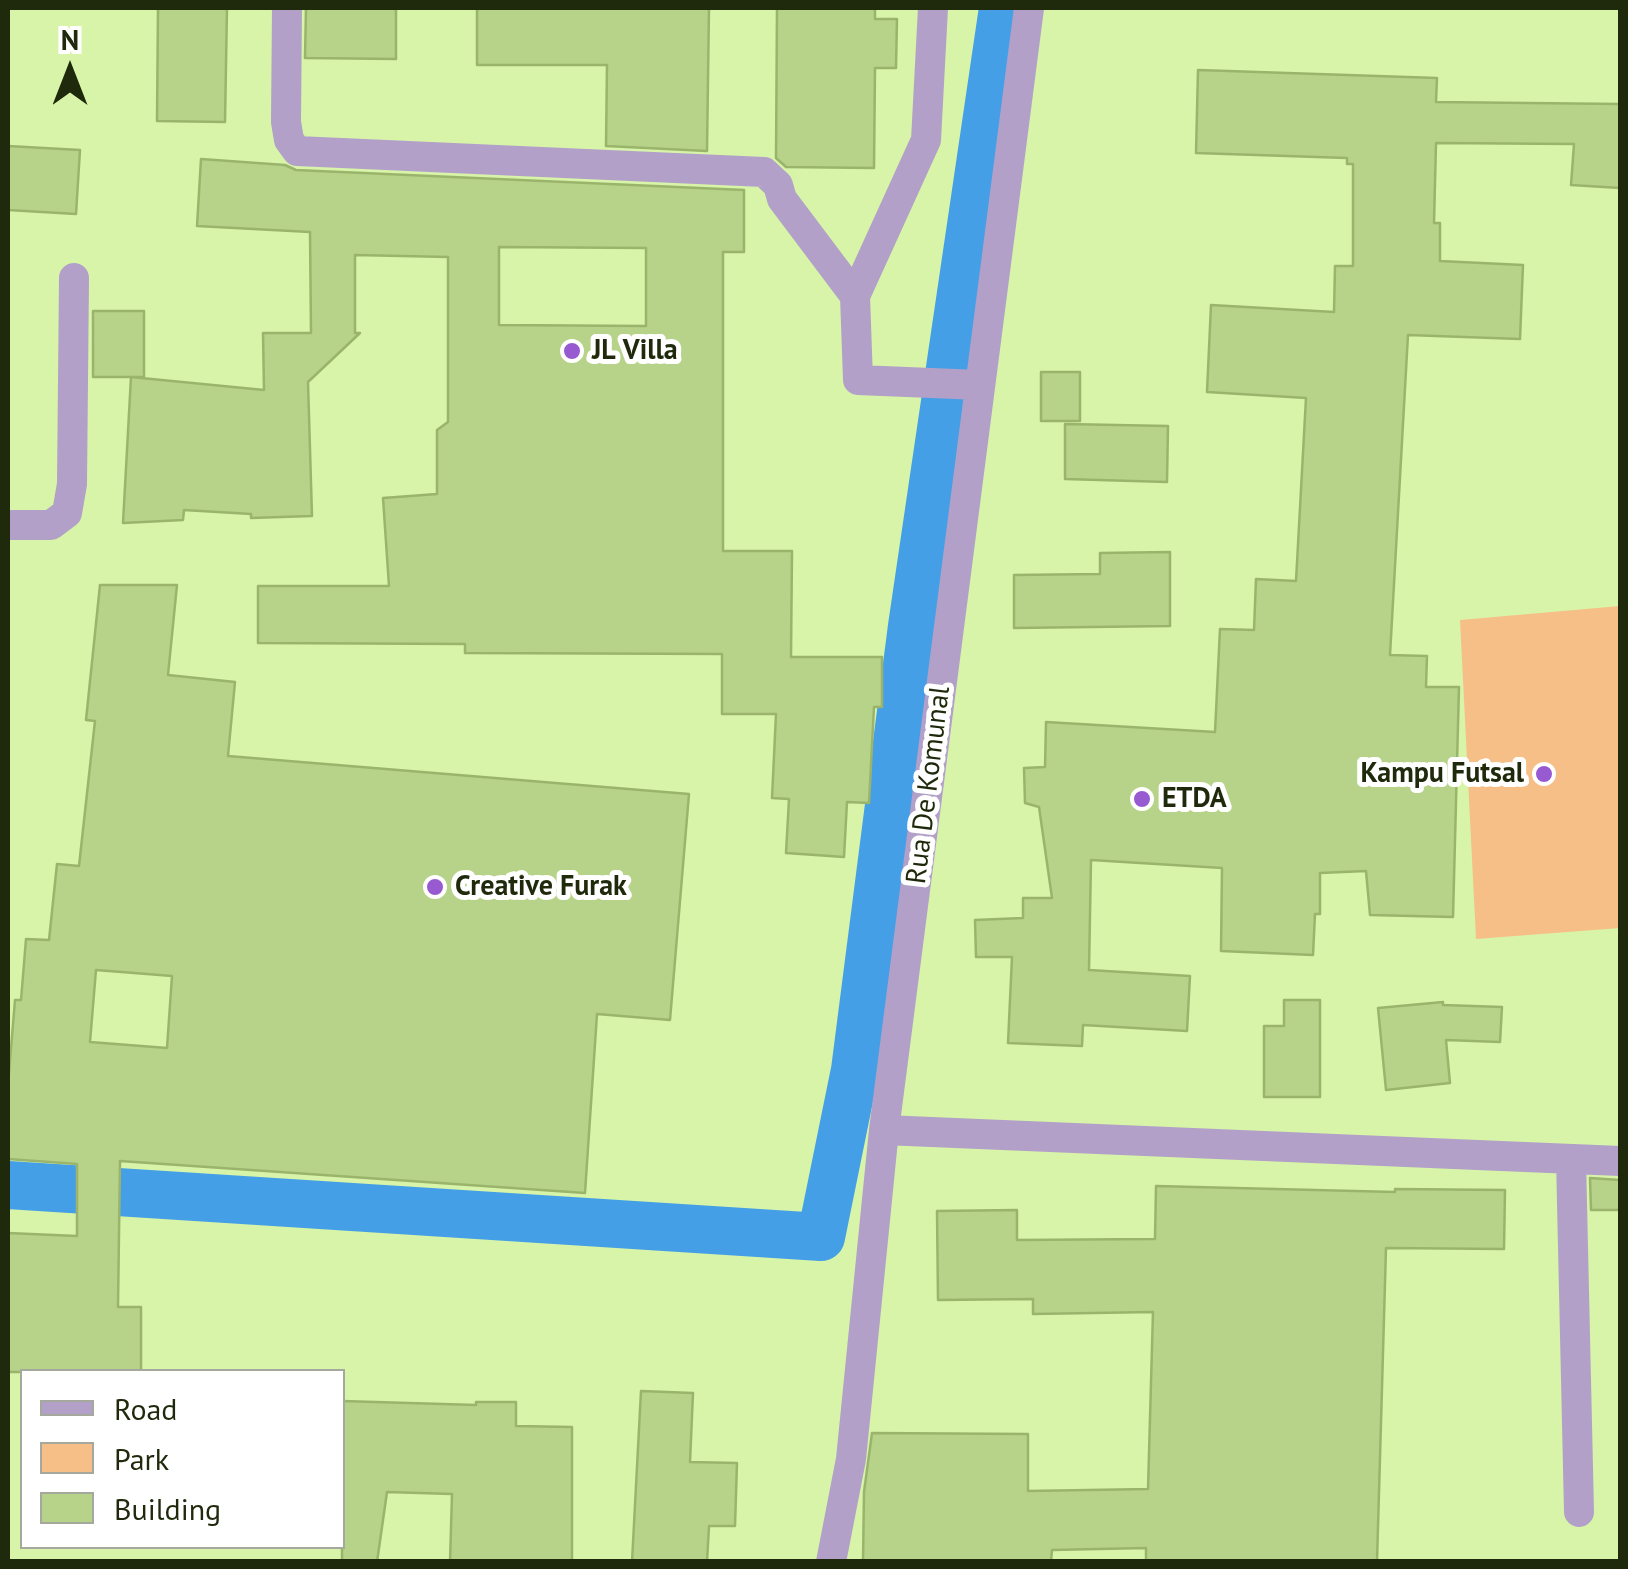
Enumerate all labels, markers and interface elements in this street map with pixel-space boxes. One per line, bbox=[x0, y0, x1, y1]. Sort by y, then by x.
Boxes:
north arrow bbox=[20, 20, 120, 120]
text: N bbox=[61, 21, 79, 58]
place label: JL Villa bbox=[592, 334, 678, 368]
marker: JL Villa bbox=[561, 340, 583, 362]
street label: Rua De Komunal bbox=[900, 684, 958, 886]
place label: Kampu Futsal bbox=[1361, 757, 1524, 791]
marker: Kampu Futsal bbox=[1533, 763, 1555, 785]
place label: ETDA bbox=[1162, 782, 1227, 816]
marker: ETDA bbox=[1131, 788, 1153, 810]
place label: Creative Furak bbox=[455, 870, 627, 904]
marker: Creative Furak bbox=[424, 876, 446, 898]
legend bbox=[20, 1369, 345, 1549]
text: Road bbox=[114, 1389, 178, 1428]
text: Park bbox=[114, 1439, 169, 1478]
text: Building bbox=[114, 1489, 221, 1528]

